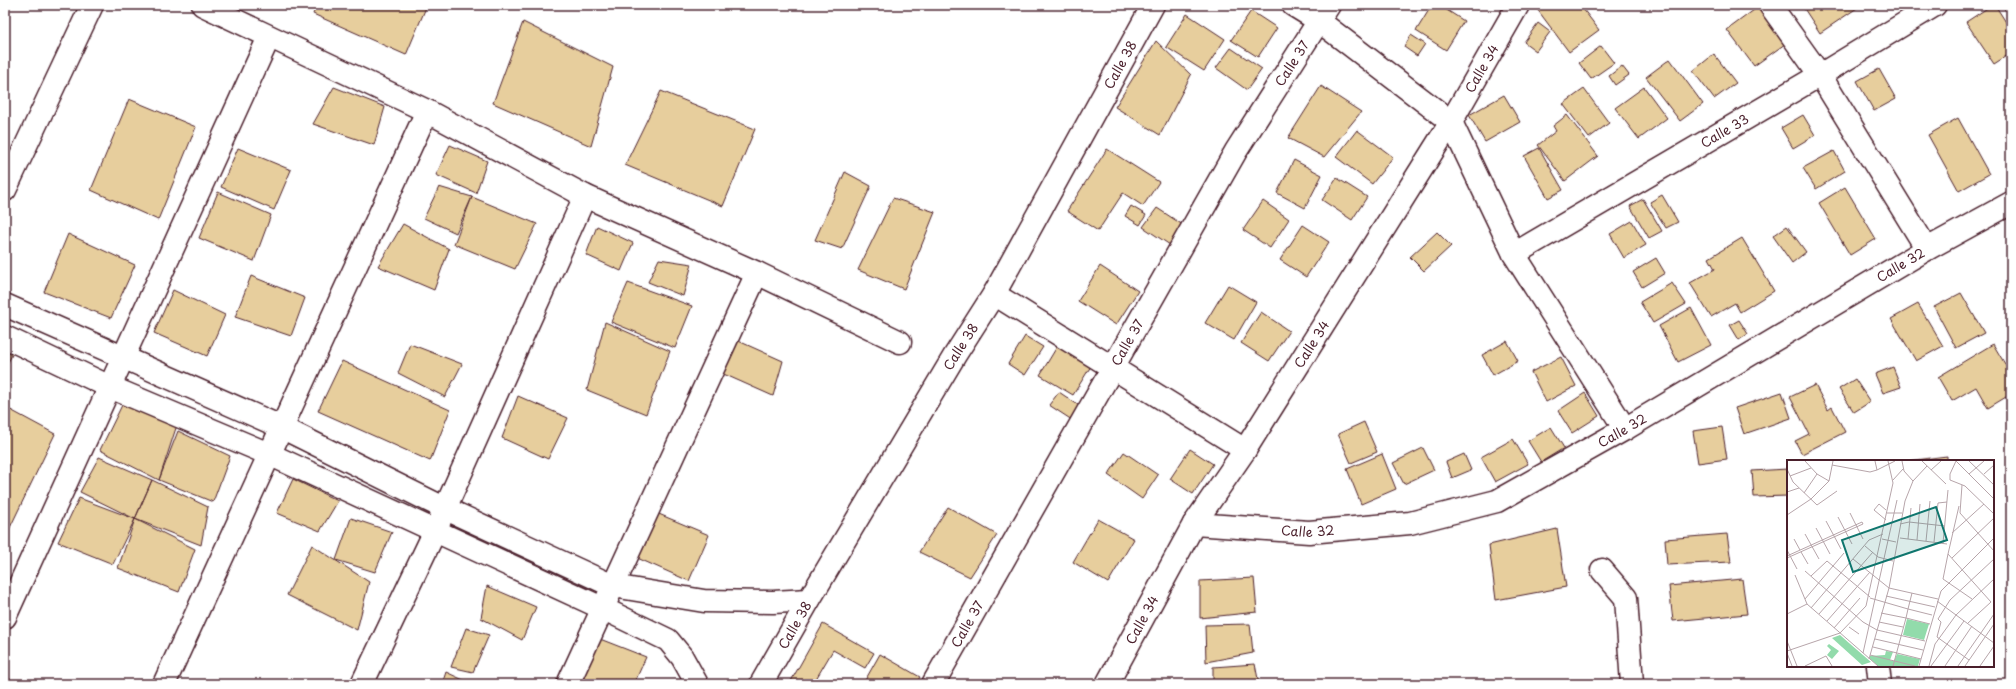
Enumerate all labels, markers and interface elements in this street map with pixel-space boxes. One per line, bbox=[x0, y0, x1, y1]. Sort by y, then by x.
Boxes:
street label: Calle 37 bbox=[1270, 36, 1313, 90]
street label: Calle 38 bbox=[1099, 37, 1141, 92]
street label: Calle 34 bbox=[1460, 41, 1503, 96]
street label: Calle 33 bbox=[1697, 109, 1752, 152]
street label: Calle 32 bbox=[1872, 243, 1928, 286]
street label: Calle 37 bbox=[1106, 315, 1148, 369]
street label: Calle 34 bbox=[1289, 316, 1333, 371]
street label: Calle 38 bbox=[938, 319, 982, 374]
street label: Calle 32 bbox=[1594, 408, 1650, 452]
inset map bbox=[1787, 460, 1994, 667]
street label: Calle 32 bbox=[1281, 520, 1335, 541]
street label: Calle 34 bbox=[1120, 592, 1162, 647]
street label: Calle 38 bbox=[773, 597, 816, 652]
street label: Calle 37 bbox=[946, 597, 988, 651]

